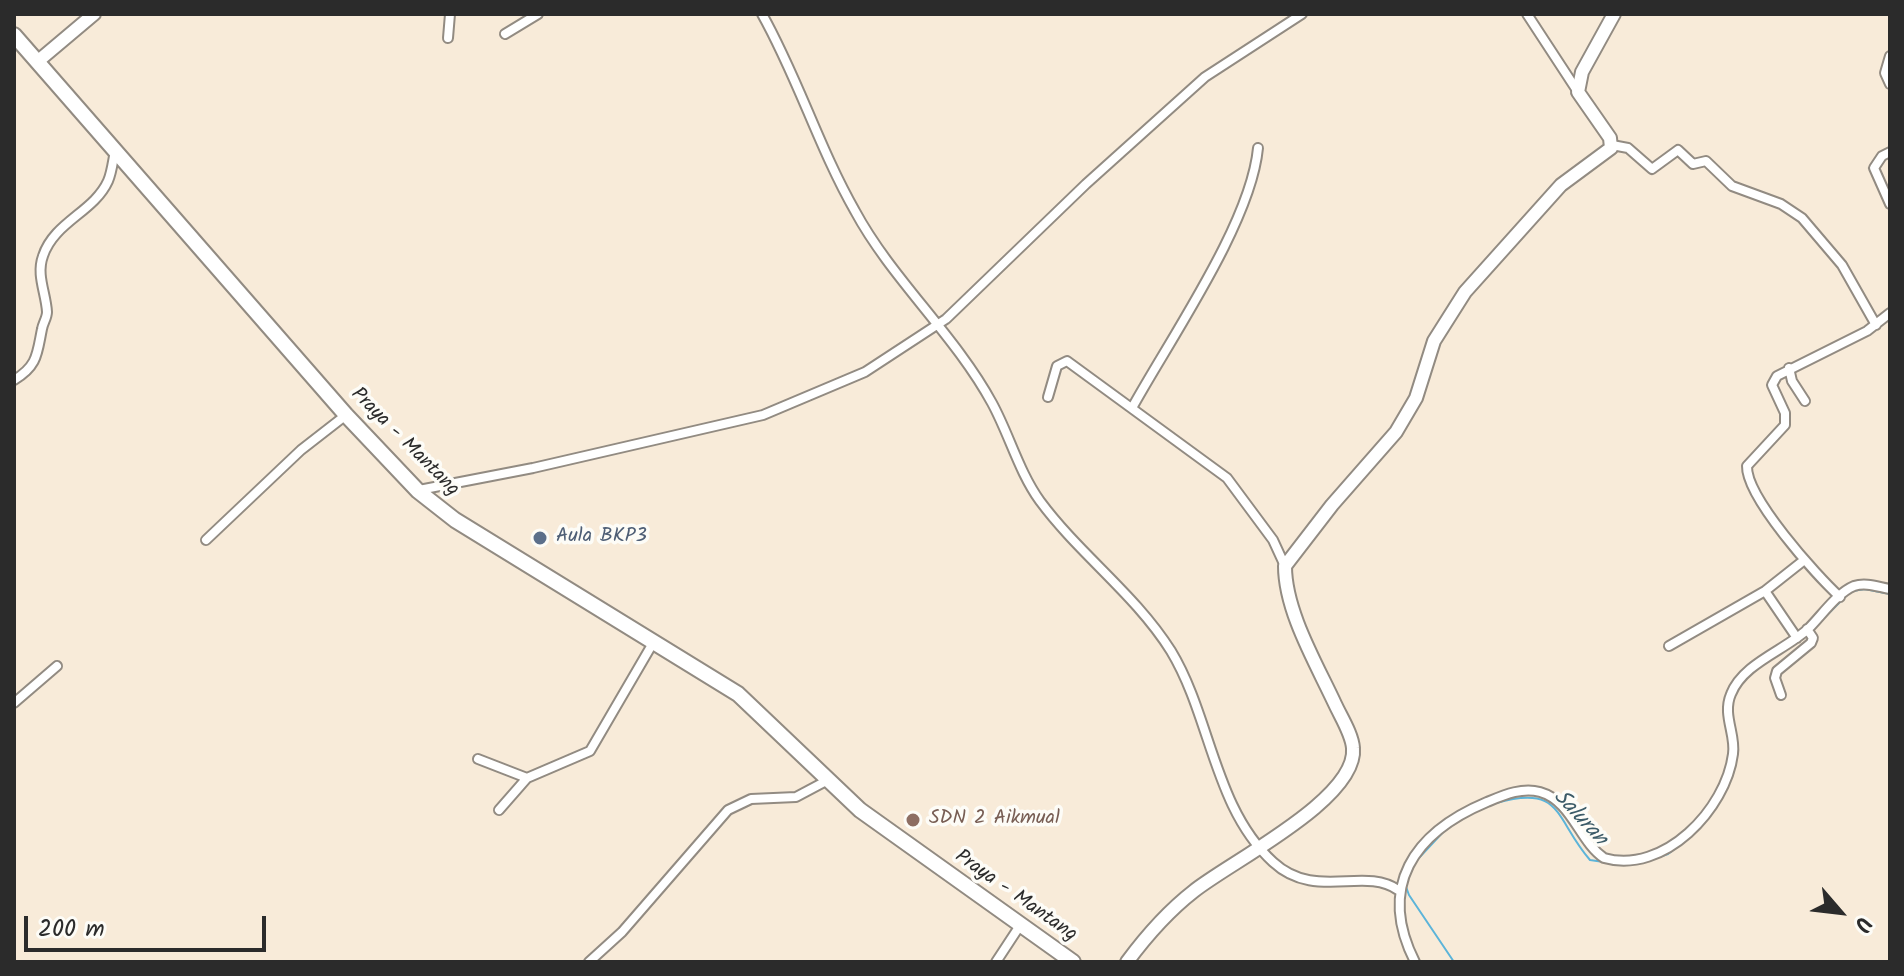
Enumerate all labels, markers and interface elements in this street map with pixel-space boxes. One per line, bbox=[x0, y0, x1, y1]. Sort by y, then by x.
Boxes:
street label: Praya - Mantang bbox=[345, 384, 463, 502]
place label: Aula BKP3 bbox=[556, 526, 647, 550]
marker: Aula BKP3 bbox=[531, 529, 549, 547]
water label: Saluran bbox=[1546, 785, 1612, 853]
place label: SDN 2 Aikmual bbox=[929, 808, 1060, 832]
marker: SDN 2 Aikmual bbox=[904, 811, 922, 829]
street label: Praya - Mantang bbox=[949, 846, 1081, 948]
north arrow bbox=[1800, 872, 1880, 952]
scale bar bbox=[28, 900, 270, 950]
text: 200 m bbox=[38, 910, 105, 949]
text: U bbox=[1843, 910, 1880, 937]

